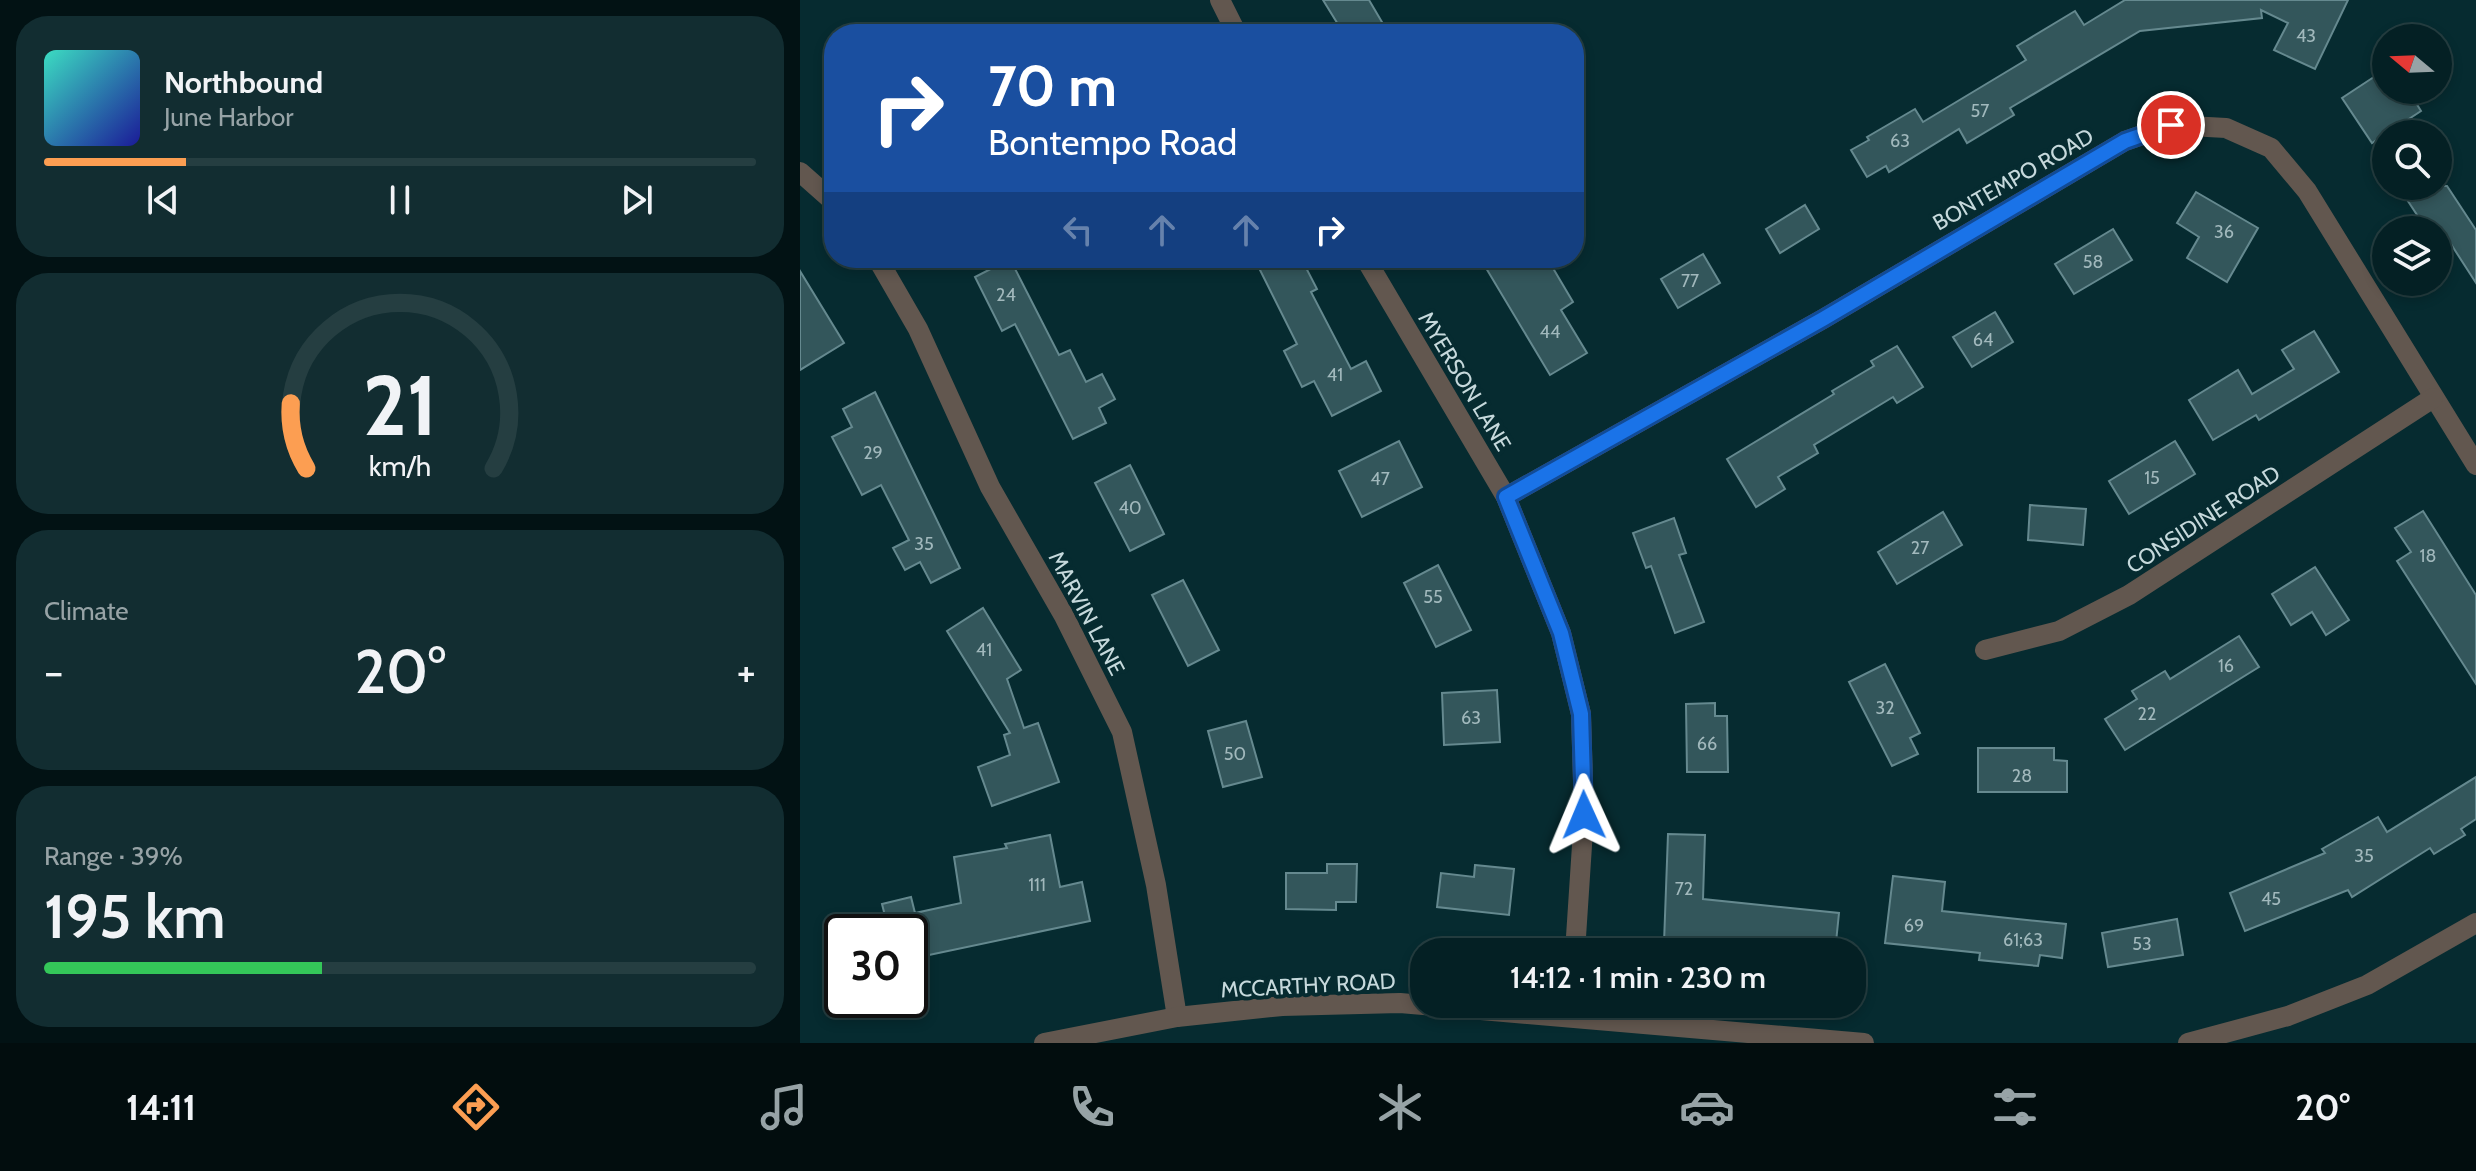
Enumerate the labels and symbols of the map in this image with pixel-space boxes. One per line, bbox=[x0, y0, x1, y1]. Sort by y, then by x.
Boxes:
north arrow bbox=[2372, 24, 2452, 104]
house number: 43 bbox=[2296, 25, 2316, 47]
pin bbox=[2137, 91, 2205, 159]
house number: 57 bbox=[1971, 100, 1989, 122]
street label: BONTEMPO ROAD bbox=[1928, 122, 2098, 236]
house number: 63 bbox=[1890, 130, 1910, 152]
house number: 36 bbox=[2214, 221, 2234, 243]
house number: 58 bbox=[2083, 251, 2103, 273]
house number: 77 bbox=[1681, 270, 1699, 292]
house number: 24 bbox=[996, 284, 1016, 306]
street label: MYERSON LANE bbox=[1412, 307, 1517, 456]
house number: 44 bbox=[1540, 321, 1560, 343]
house number: 64 bbox=[1973, 329, 1993, 351]
house number: 41 bbox=[1327, 364, 1343, 386]
house number: 29 bbox=[863, 442, 883, 464]
street label: CONSIDINE ROAD bbox=[2121, 460, 2285, 579]
house number: 15 bbox=[2144, 467, 2160, 489]
house number: 47 bbox=[1370, 468, 1390, 490]
house number: 40 bbox=[1119, 497, 1141, 519]
house number: 35 bbox=[914, 533, 934, 555]
house number: 27 bbox=[1911, 537, 1929, 559]
house number: 18 bbox=[2420, 545, 2436, 567]
street label: MARVIN LANE bbox=[1043, 547, 1130, 680]
house number: 55 bbox=[1423, 586, 1443, 608]
house number: 41 bbox=[976, 639, 992, 661]
house number: 16 bbox=[2218, 655, 2234, 677]
house number: 32 bbox=[1875, 697, 1895, 719]
house number: 22 bbox=[2138, 703, 2156, 725]
house number: 63 bbox=[1461, 707, 1481, 729]
house number: 66 bbox=[1697, 733, 1717, 755]
house number: 50 bbox=[1224, 743, 1246, 765]
house number: 28 bbox=[2012, 765, 2032, 787]
position arrow bbox=[1542, 773, 1626, 857]
house number: 35 bbox=[2354, 845, 2374, 867]
house number: 111 bbox=[1028, 874, 1046, 896]
house number: 72 bbox=[1675, 878, 1693, 900]
house number: 45 bbox=[2261, 888, 2281, 910]
speed limit sign: 30 bbox=[824, 914, 928, 1018]
house number: 69 bbox=[1904, 915, 1924, 937]
house number: 61;63 bbox=[2003, 929, 2043, 951]
house number: 53 bbox=[2132, 933, 2152, 955]
street label: MCCARTHY ROAD bbox=[1220, 967, 1396, 1004]

